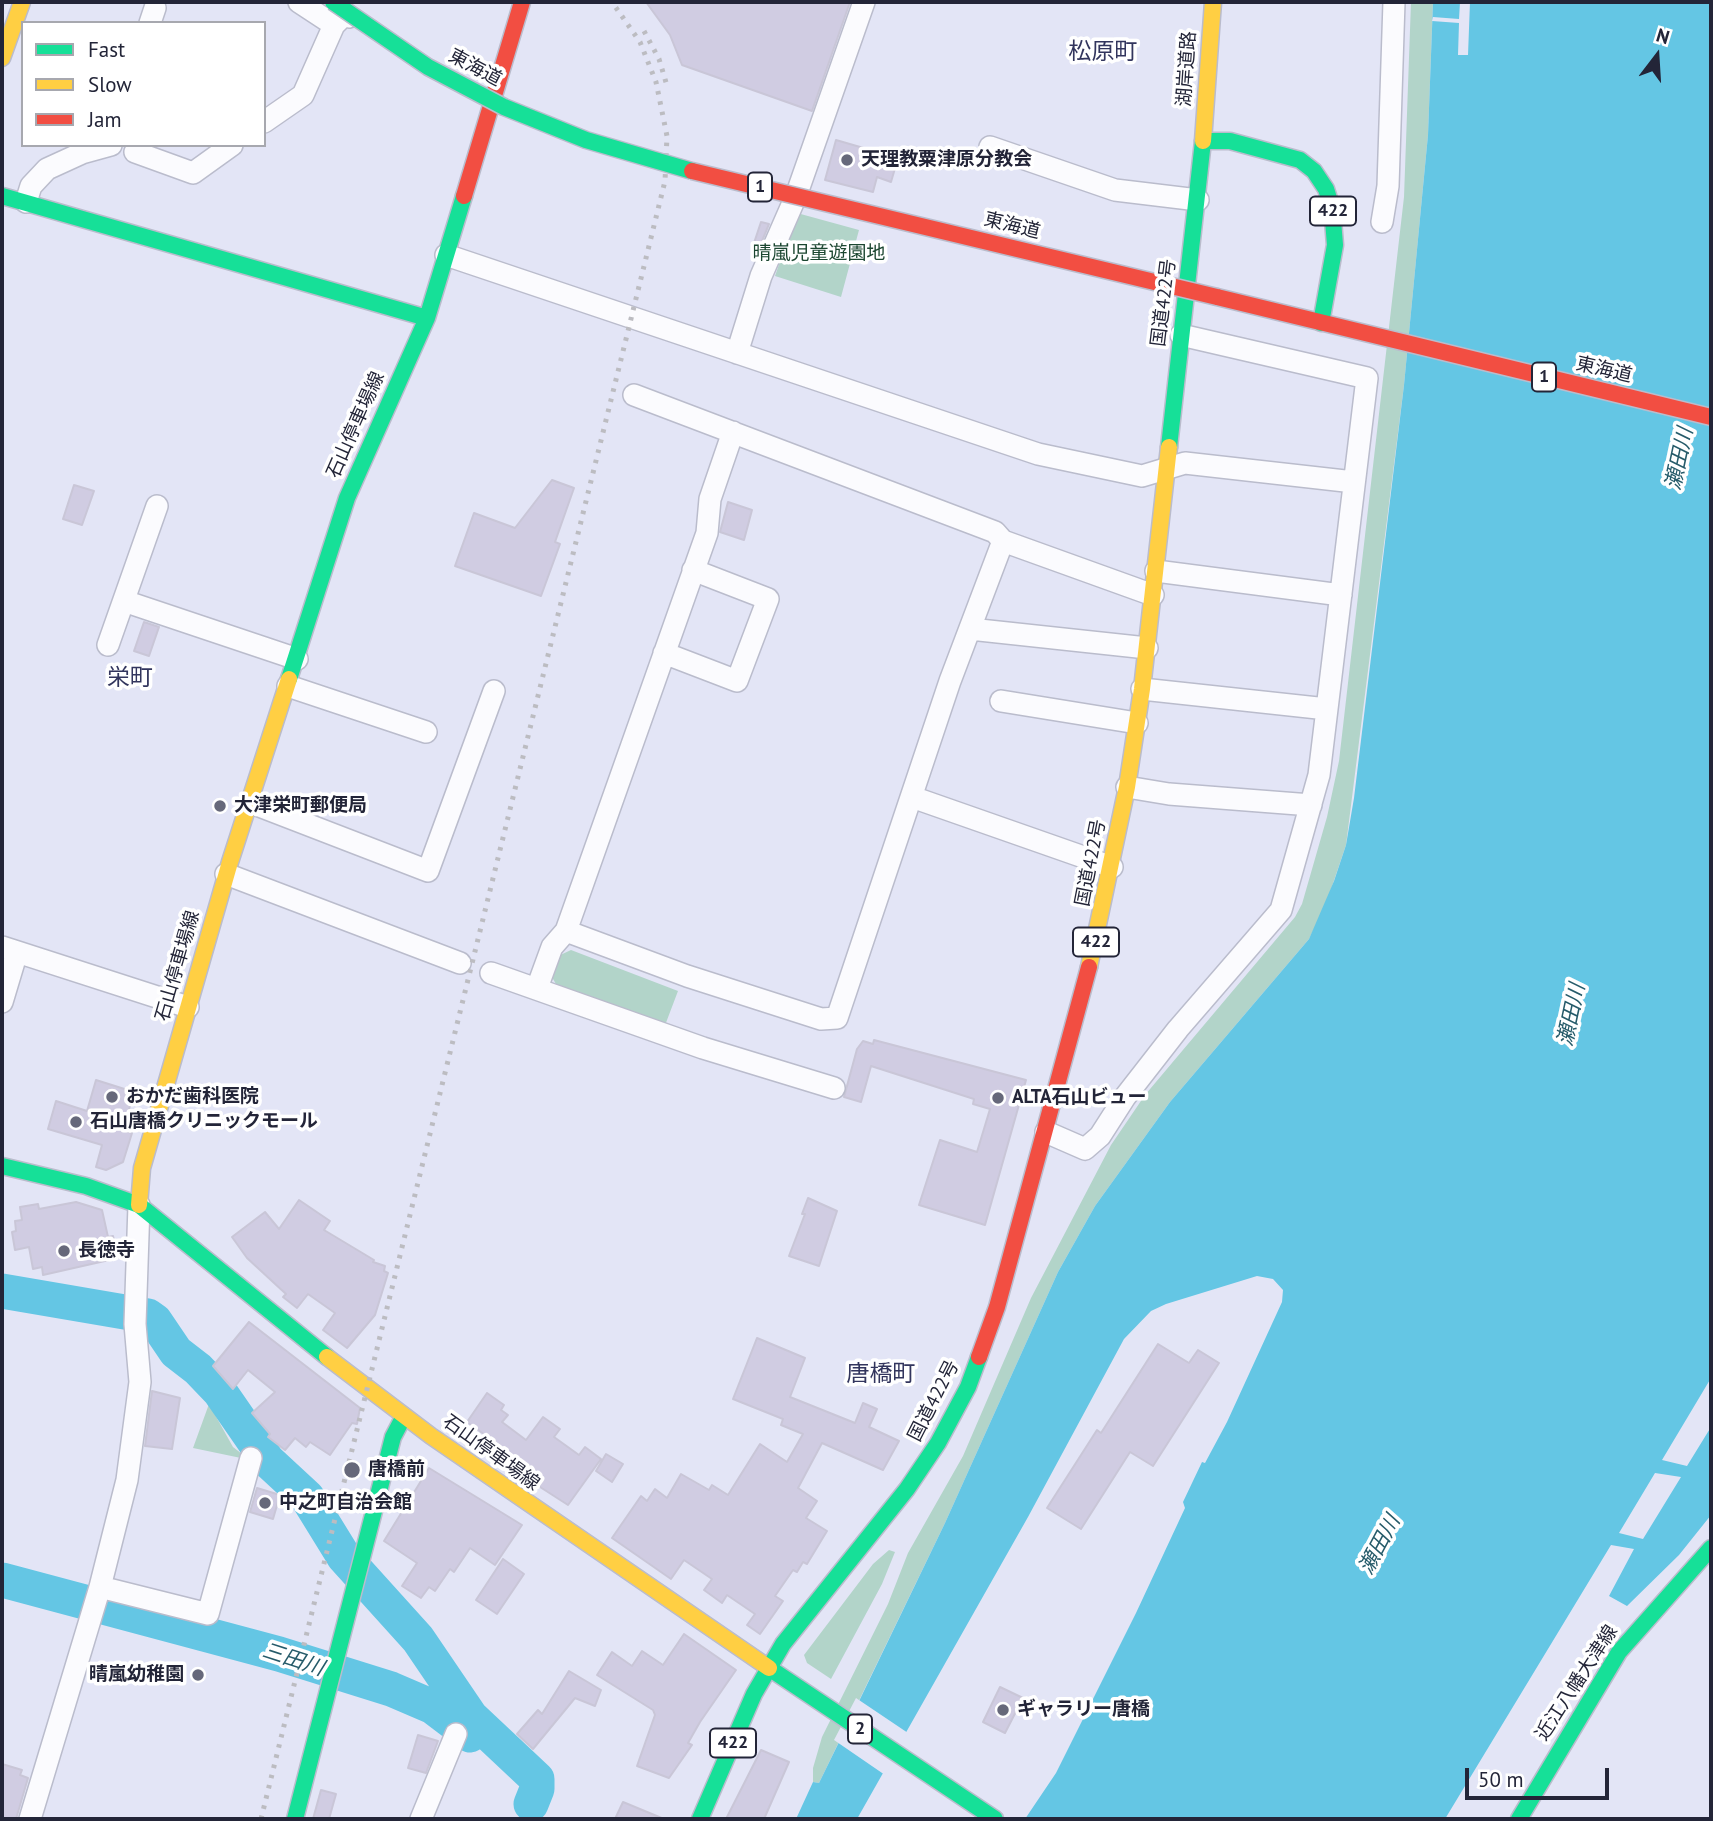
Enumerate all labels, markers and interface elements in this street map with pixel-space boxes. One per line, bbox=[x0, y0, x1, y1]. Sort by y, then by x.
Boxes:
legend bbox=[21, 21, 266, 147]
north arrow bbox=[1622, 21, 1692, 91]
text: N bbox=[1654, 23, 1673, 49]
street label: 湖岸道路 bbox=[1173, 30, 1201, 108]
text: Fast bbox=[88, 36, 125, 63]
district label: 松原町 bbox=[1069, 38, 1137, 66]
street label: 東海道 bbox=[444, 45, 506, 91]
text: Slow bbox=[88, 71, 132, 98]
text: Jam bbox=[88, 106, 122, 133]
place label: 天理教粟津原分教会 bbox=[861, 149, 1032, 171]
marker: 天理教粟津原分教会 bbox=[839, 152, 855, 168]
road number: 1 bbox=[748, 172, 772, 202]
road number: 422 bbox=[1310, 196, 1356, 226]
street label: 東海道 bbox=[982, 208, 1042, 244]
park label: 晴嵐児童遊園地 bbox=[753, 243, 885, 265]
street label: 国道422号 bbox=[1147, 258, 1181, 348]
street label: 東海道 bbox=[1574, 352, 1634, 388]
road number: 1 bbox=[1532, 362, 1556, 391]
street label: 石山停車場線 bbox=[322, 368, 390, 482]
water label: 瀬田川 bbox=[1661, 426, 1699, 492]
district label: 栄町 bbox=[107, 664, 153, 692]
place label: 大津栄町郵便局 bbox=[234, 795, 367, 817]
marker: 大津栄町郵便局 bbox=[212, 798, 228, 814]
street label: 国道422号 bbox=[1071, 818, 1111, 908]
street label: 石山停車場線 bbox=[151, 908, 205, 1024]
road number: 422 bbox=[1073, 928, 1119, 957]
water label: 瀬田川 bbox=[1553, 982, 1591, 1048]
place label: おかだ歯科医院 bbox=[126, 1086, 259, 1108]
place label: ALTA石山ビュー bbox=[1012, 1087, 1147, 1109]
marker: おかだ歯科医院 bbox=[104, 1089, 120, 1105]
marker: ALTA石山ビュー bbox=[990, 1090, 1006, 1106]
place label: 石山唐橋クリニックモール bbox=[90, 1111, 318, 1133]
marker: 石山唐橋クリニックモール bbox=[68, 1114, 84, 1130]
place label: 長徳寺 bbox=[78, 1240, 135, 1262]
marker: 長徳寺 bbox=[56, 1243, 72, 1259]
street label: 国道422号 bbox=[904, 1357, 964, 1445]
district label: 唐橋町 bbox=[847, 1360, 915, 1388]
street label: 石山停車場線 bbox=[438, 1410, 544, 1496]
place label: 唐橋前 bbox=[368, 1459, 425, 1481]
marker: 唐橋前 bbox=[342, 1460, 362, 1480]
place label: 中之町自治会館 bbox=[279, 1492, 412, 1514]
marker: 中之町自治会館 bbox=[257, 1495, 273, 1511]
water label: 瀬田川 bbox=[1354, 1511, 1406, 1579]
street label: 近江八幡大津線 bbox=[1531, 1621, 1623, 1745]
water label: 三田川 bbox=[259, 1638, 327, 1682]
place label: 晴嵐幼稚園 bbox=[89, 1664, 184, 1686]
marker: 晴嵐幼稚園 bbox=[190, 1667, 206, 1683]
place label: ギャラリー唐橋 bbox=[1017, 1699, 1150, 1721]
marker: ギャラリー唐橋 bbox=[995, 1702, 1011, 1718]
road number: 2 bbox=[848, 1714, 872, 1744]
road number: 422 bbox=[710, 1728, 756, 1758]
scale bar bbox=[1468, 1755, 1612, 1799]
text: 50 m bbox=[1478, 1766, 1524, 1793]

